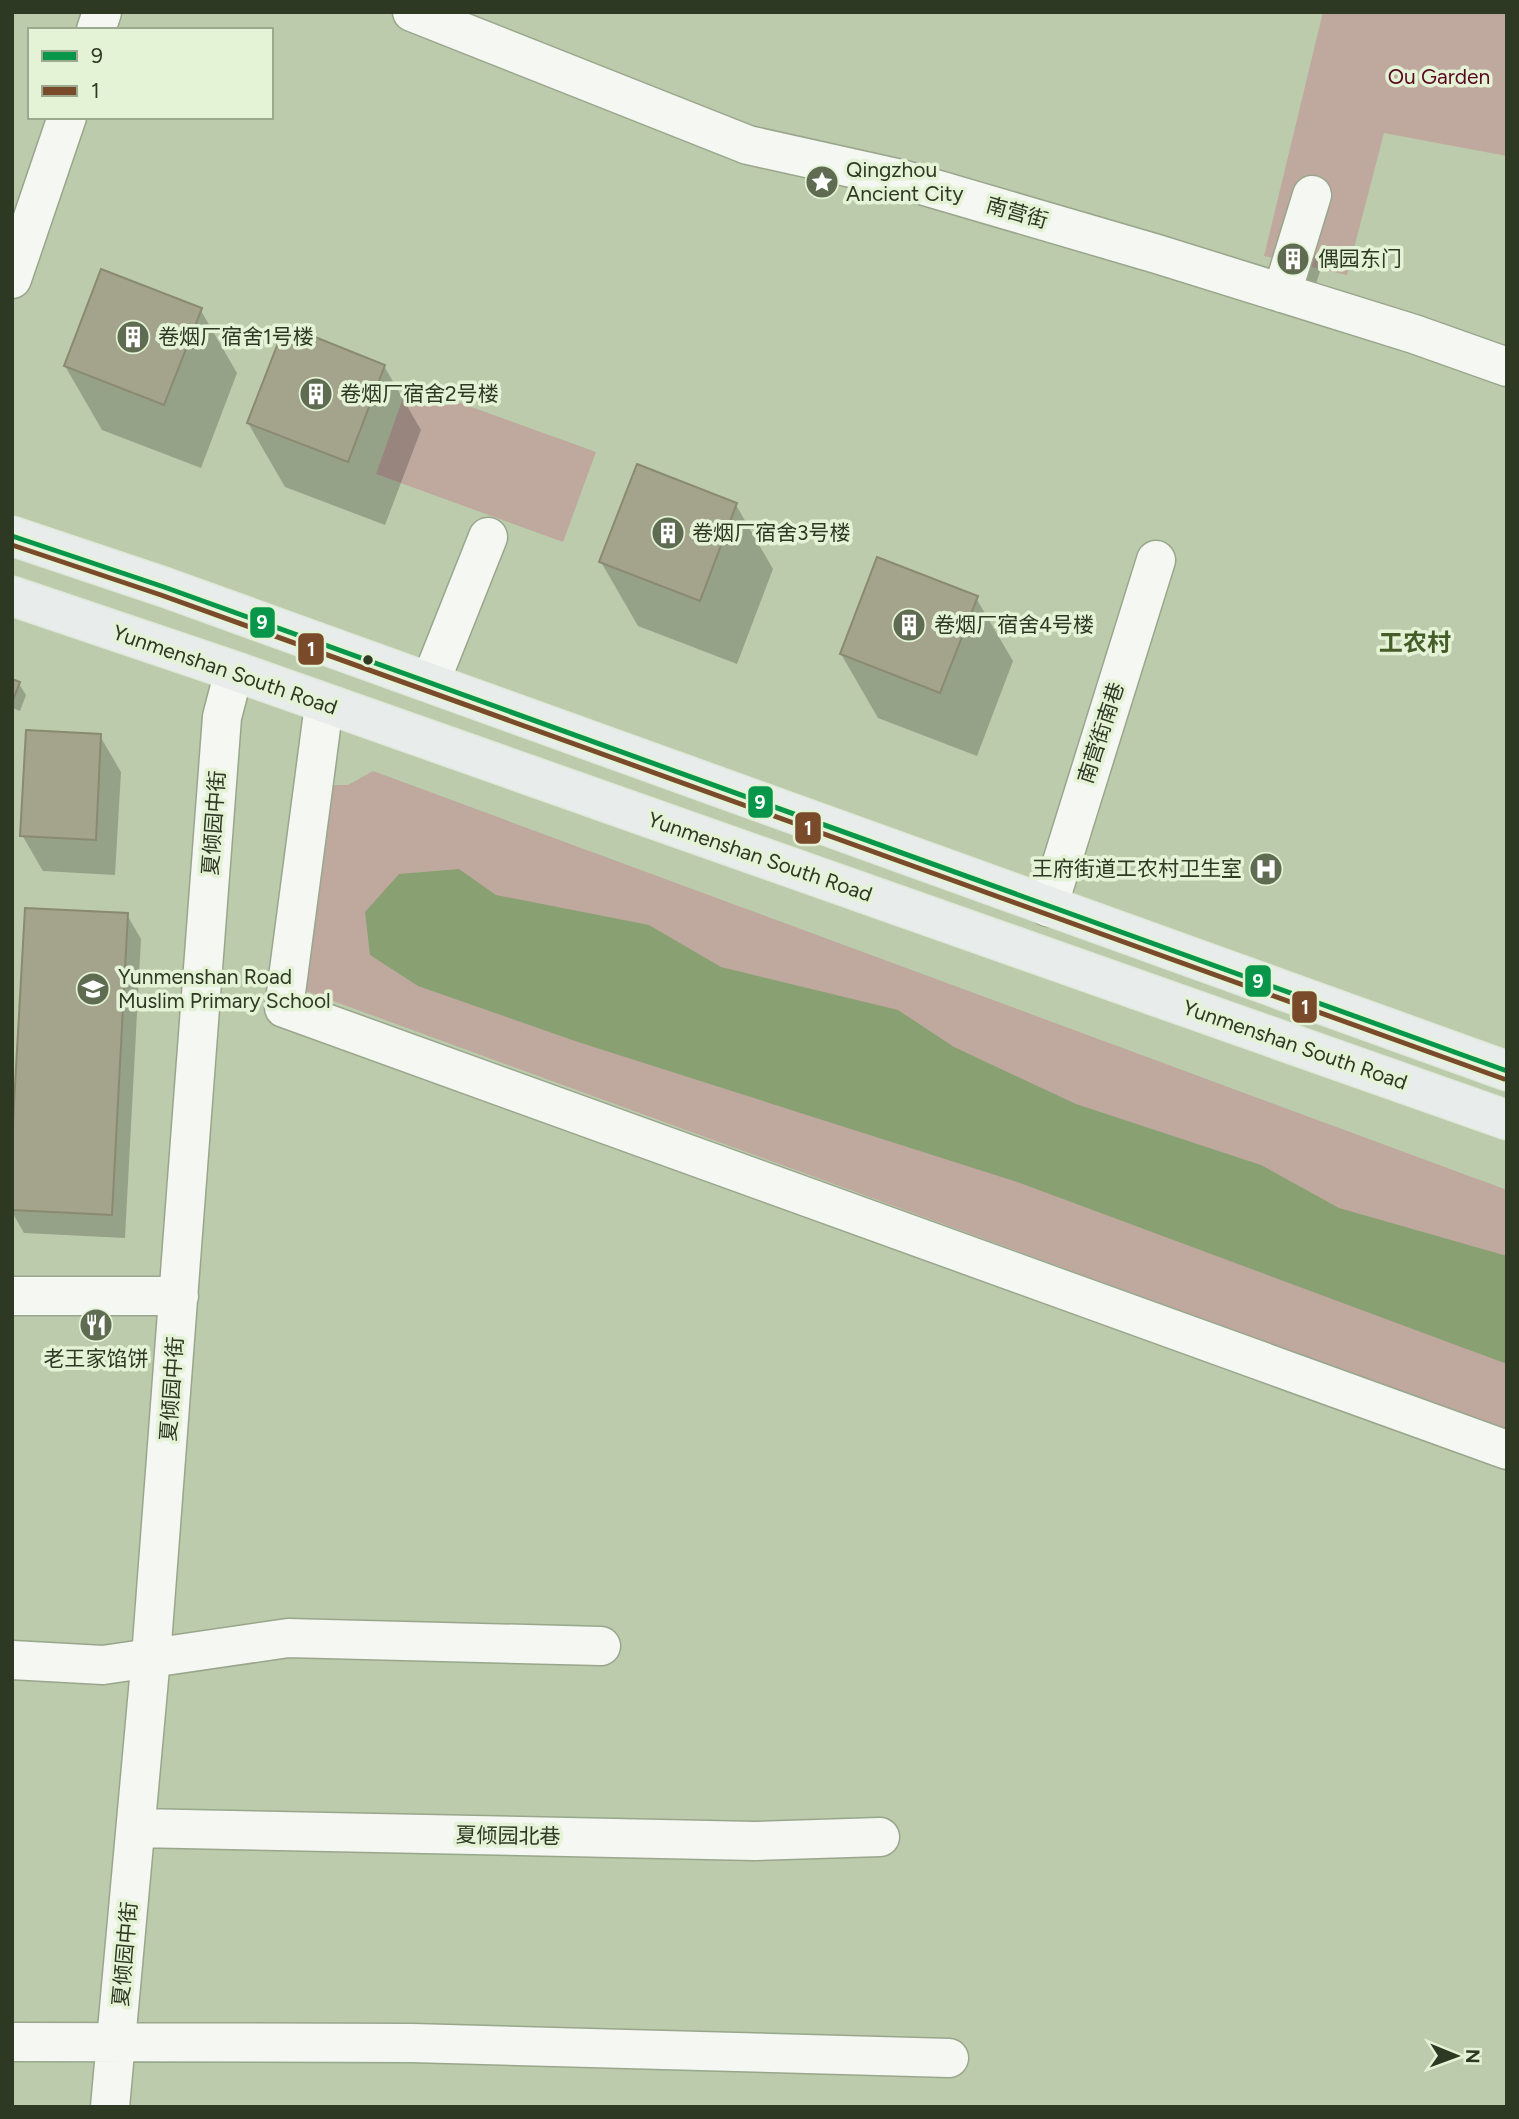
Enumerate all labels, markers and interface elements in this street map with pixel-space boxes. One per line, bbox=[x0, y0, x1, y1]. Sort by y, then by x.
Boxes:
legend bbox=[28, 28, 273, 119]
text: 9 bbox=[91, 43, 103, 68]
park label: Ou Garden bbox=[1388, 64, 1490, 89]
text: 1 bbox=[91, 78, 100, 103]
place label: Qingzhou Ancient City bbox=[846, 157, 963, 206]
place icon: Qingzhou Ancient City bbox=[803, 163, 841, 201]
street label: 南营街 bbox=[983, 192, 1051, 233]
building icon: 偶园东门 bbox=[1274, 240, 1312, 278]
place label: 偶园东门 bbox=[1318, 246, 1402, 271]
building icon: 卷烟厂宿舍1号楼 bbox=[114, 318, 152, 356]
place label: 卷烟厂宿舍1号楼 bbox=[158, 324, 314, 349]
building icon: 卷烟厂宿舍2号楼 bbox=[297, 375, 335, 413]
place label: 卷烟厂宿舍2号楼 bbox=[340, 381, 499, 406]
building icon: 卷烟厂宿舍3号楼 bbox=[649, 514, 687, 552]
place label: 卷烟厂宿舍3号楼 bbox=[692, 520, 850, 545]
line badge: 9 bbox=[249, 606, 276, 639]
building icon: 卷烟厂宿舍4号楼 bbox=[890, 606, 928, 644]
text: 9 bbox=[256, 611, 268, 634]
place label: 卷烟厂宿舍4号楼 bbox=[934, 612, 1094, 637]
street label: Yunmenshan South Road bbox=[110, 619, 341, 720]
district label: 工农村 bbox=[1379, 628, 1451, 657]
line badge: 1 bbox=[297, 632, 325, 666]
text: 1 bbox=[307, 638, 315, 661]
unlabelled marker bbox=[361, 653, 375, 667]
street label: 南营街南巷 bbox=[1072, 679, 1129, 787]
street label: 夏倾园中街 bbox=[197, 770, 230, 876]
line badge: 9 bbox=[747, 785, 774, 819]
text: 9 bbox=[754, 791, 766, 814]
street label: Yunmenshan South Road bbox=[645, 806, 876, 907]
line badge: 1 bbox=[794, 811, 822, 845]
text: 1 bbox=[804, 817, 812, 840]
hospital icon: 王府街道工农村卫生室 bbox=[1247, 850, 1285, 888]
place label: 王府街道工农村卫生室 bbox=[1032, 856, 1242, 881]
place label: Yunmenshan Road Muslim Primary School bbox=[118, 964, 331, 1013]
line badge: 9 bbox=[1244, 964, 1272, 998]
school or university icon: Yunmenshan Road Muslim Primary School bbox=[74, 970, 112, 1008]
text: 9 bbox=[1252, 970, 1264, 993]
line badge: 1 bbox=[1291, 990, 1318, 1024]
street label: Yunmenshan South Road bbox=[1180, 994, 1411, 1095]
text: 1 bbox=[1301, 996, 1309, 1019]
restaurant icon: 老王家馅饼 bbox=[77, 1306, 115, 1344]
street label: 夏倾园中街 bbox=[155, 1336, 188, 1442]
place label: 老王家馅饼 bbox=[44, 1346, 149, 1371]
street label: 夏倾园北巷 bbox=[455, 1822, 561, 1849]
street label: 夏倾园中街 bbox=[107, 1901, 142, 2007]
north arrow bbox=[1421, 2021, 1491, 2091]
text: N bbox=[1461, 2049, 1484, 2064]

